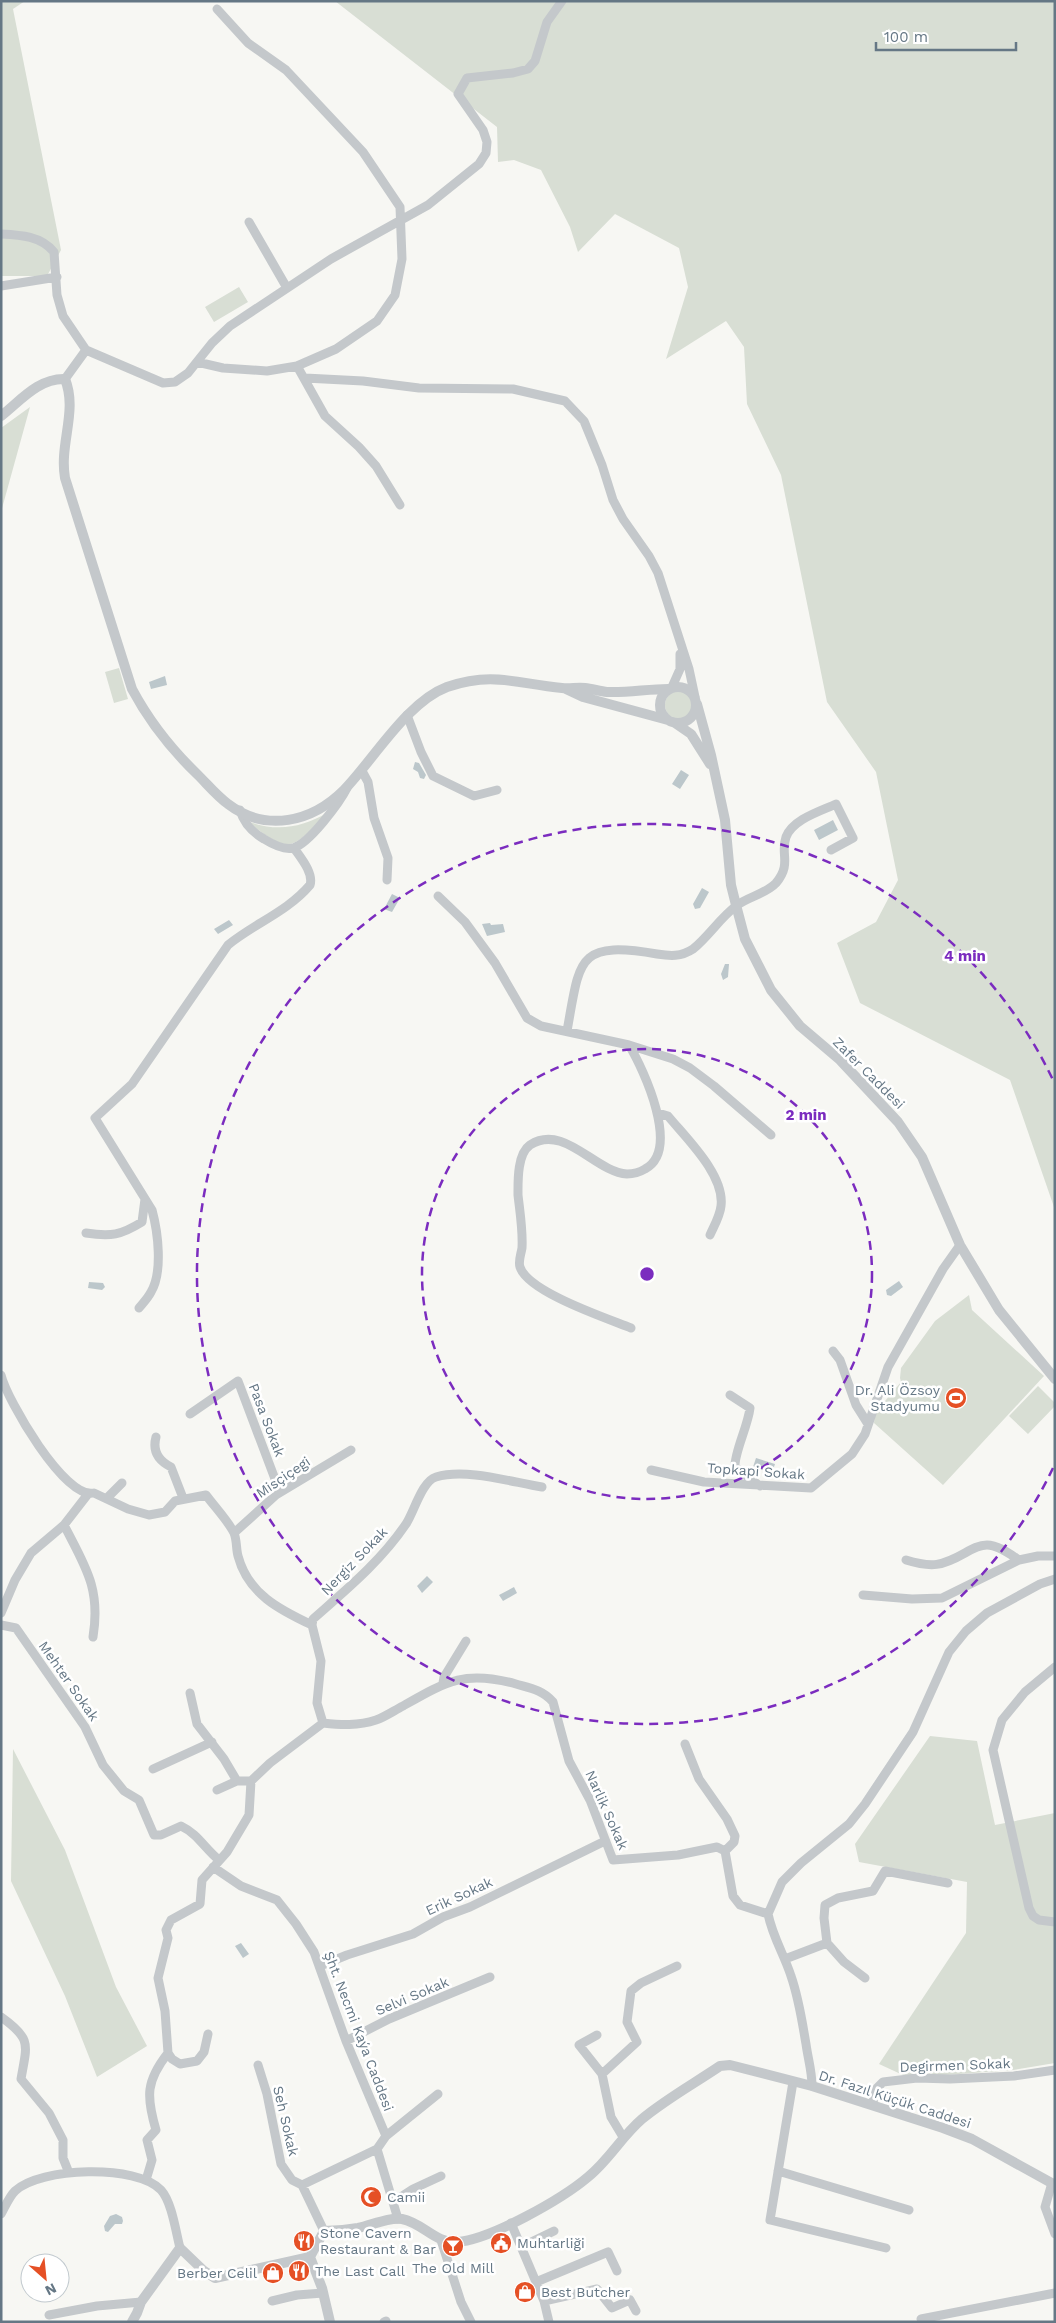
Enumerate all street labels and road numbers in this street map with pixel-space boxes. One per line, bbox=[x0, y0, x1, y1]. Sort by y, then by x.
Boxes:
street label: Zafer Caddesi bbox=[830, 1034, 908, 1112]
street label: Pasa Sokak bbox=[246, 1381, 288, 1459]
street label: Misçiçegi bbox=[253, 1453, 313, 1501]
street label: Topkapi Sokak bbox=[706, 1460, 806, 1482]
street label: Nergiz Sokak bbox=[318, 1524, 390, 1598]
street label: Mehter Sokak bbox=[36, 1638, 102, 1724]
street label: Narlik Sokak bbox=[582, 1768, 632, 1852]
street label: Erik Sokak bbox=[423, 1874, 495, 1918]
street label: Şht. Necmi Kaýa Caddesi bbox=[321, 1949, 397, 2113]
street label: Selvi Sokak bbox=[373, 1973, 451, 2019]
street label: Degirmen Sokak bbox=[899, 2055, 1011, 2075]
street label: Dr. Fazıl Küçük Caddesi bbox=[817, 2067, 973, 2131]
street label: Seh Sokak bbox=[270, 2084, 302, 2158]

